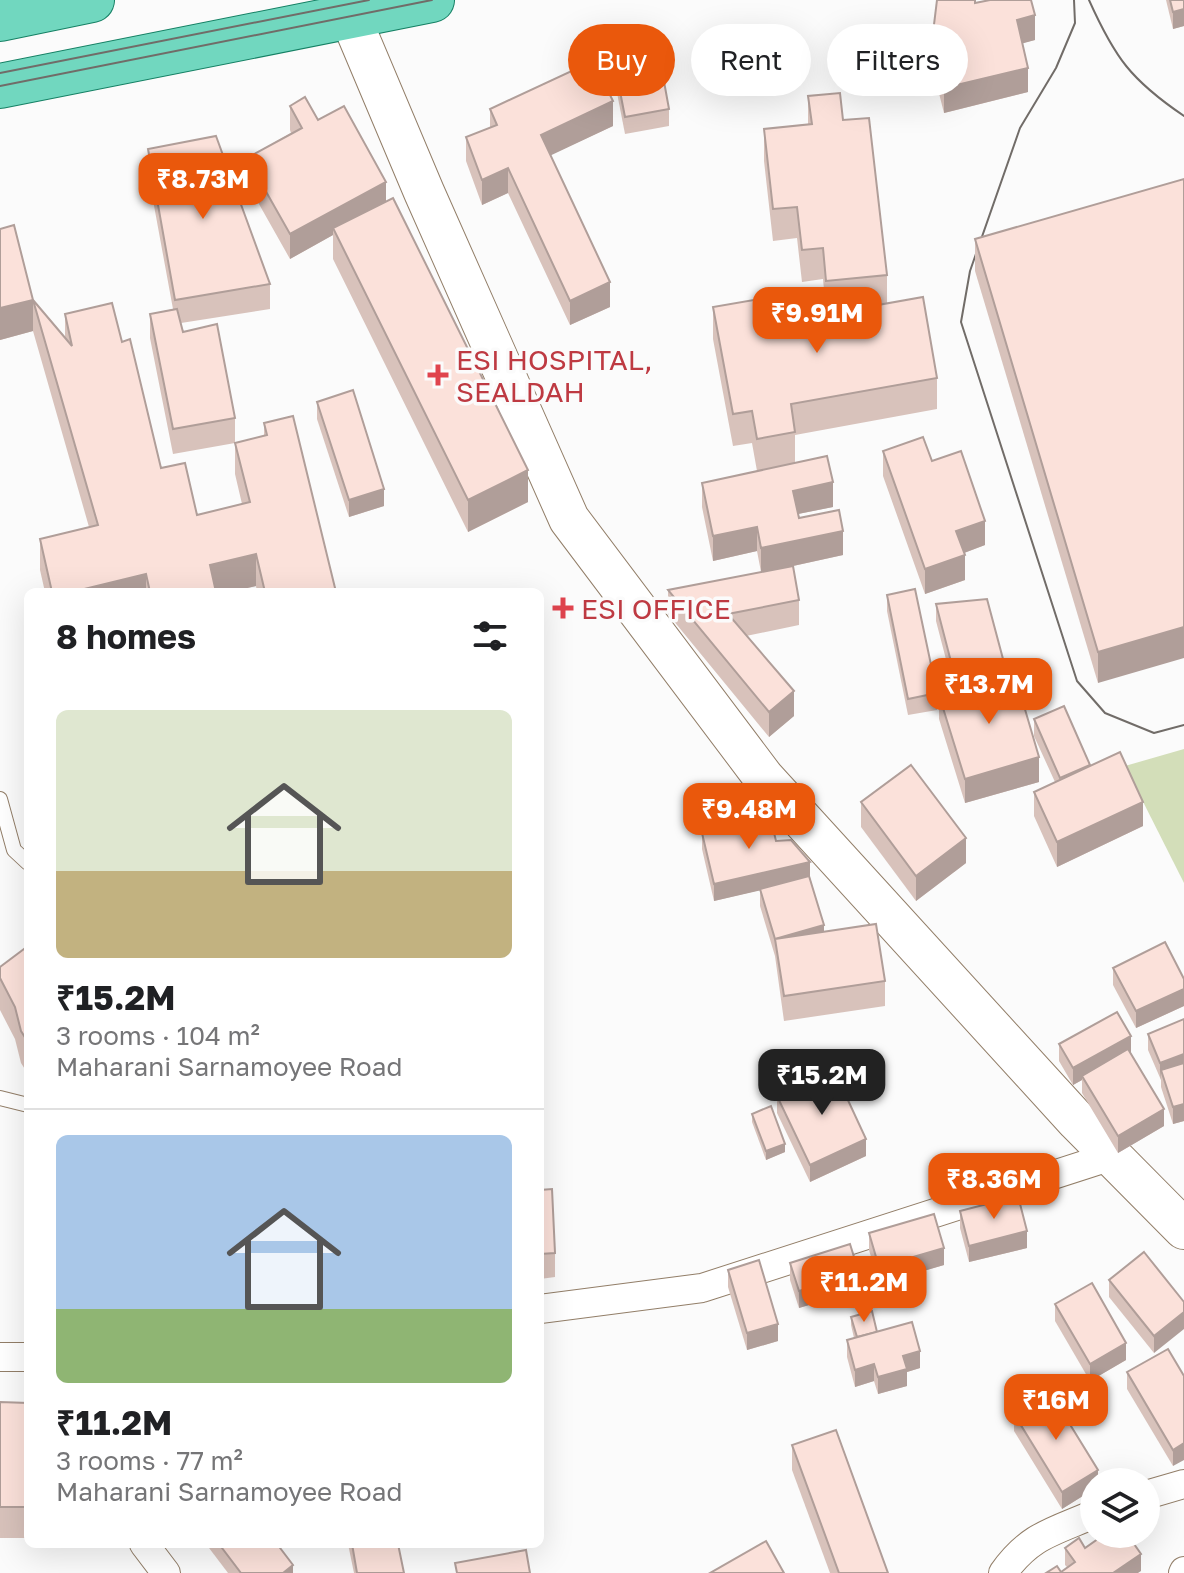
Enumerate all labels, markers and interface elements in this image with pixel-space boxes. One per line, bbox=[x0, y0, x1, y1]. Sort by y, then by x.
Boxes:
chip: Buy bbox=[568, 24, 675, 96]
chip: Rent bbox=[691, 24, 811, 96]
chip: Filters bbox=[827, 24, 968, 96]
pin: ₹8.73M bbox=[138, 153, 268, 221]
text: ₹8.73M bbox=[156, 163, 250, 194]
pin: ₹9.91M bbox=[752, 287, 882, 355]
text: ₹9.91M bbox=[771, 297, 863, 328]
place label: ESI HOSPITAL, SEALDAH bbox=[456, 343, 653, 408]
marker: ESI HOSPITAL, SEALDAH bbox=[427, 364, 449, 386]
place label: ESI OFFICE bbox=[581, 592, 731, 625]
marker: ESI OFFICE bbox=[552, 597, 574, 619]
icon: filters bbox=[468, 614, 512, 658]
text: 8 homes bbox=[56, 616, 196, 656]
pin: ₹13.7M bbox=[924, 658, 1054, 726]
text: ₹13.7M bbox=[944, 668, 1034, 699]
icon: home bbox=[212, 762, 356, 906]
pin: ₹9.48M bbox=[684, 783, 814, 851]
text: ₹9.48M bbox=[701, 793, 797, 824]
text: ₹15.2M bbox=[56, 977, 176, 1017]
text: 3 rooms · 104 m² bbox=[56, 1020, 260, 1051]
pin: ₹15.2M bbox=[757, 1049, 887, 1117]
text: Maharani Sarnamoyee Road bbox=[56, 1051, 402, 1082]
text: ₹15.2M bbox=[776, 1059, 868, 1090]
pin: ₹8.36M bbox=[929, 1153, 1059, 1221]
text: ₹8.36M bbox=[946, 1163, 1042, 1194]
icon: home bbox=[212, 1187, 356, 1331]
pin: ₹11.2M bbox=[799, 1256, 929, 1324]
text: ₹11.2M bbox=[820, 1266, 908, 1297]
pin: ₹16M bbox=[1009, 1374, 1103, 1442]
text: ₹16M bbox=[1022, 1384, 1090, 1415]
text: ₹11.2M bbox=[56, 1402, 172, 1442]
text: 3 rooms · 77 m² bbox=[56, 1445, 243, 1476]
map controls bbox=[1080, 1468, 1160, 1548]
button: layers bbox=[1080, 1468, 1160, 1548]
text: Maharani Sarnamoyee Road bbox=[56, 1476, 402, 1507]

